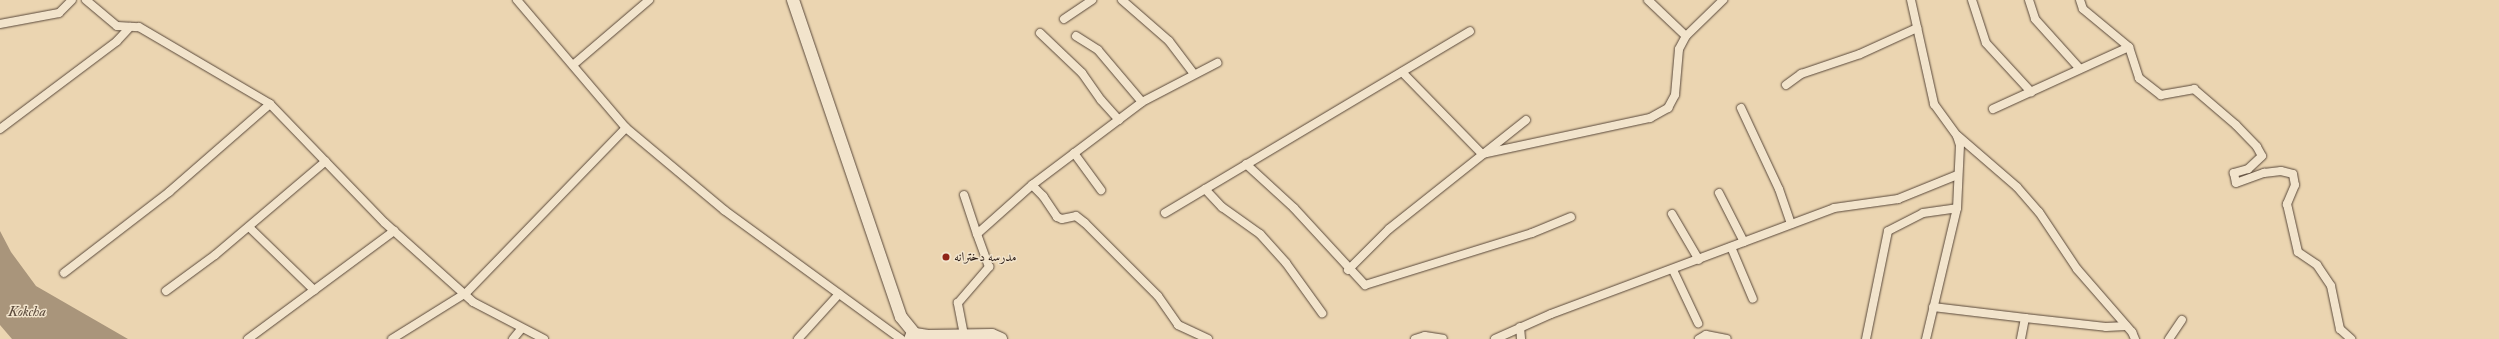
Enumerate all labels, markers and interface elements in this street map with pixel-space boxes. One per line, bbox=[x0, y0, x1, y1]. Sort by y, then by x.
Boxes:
place label: مدرسه دخترانه bbox=[954, 249, 1016, 265]
marker: مدرسه دخترانه bbox=[941, 252, 951, 262]
water label: Kokcha bbox=[8, 304, 46, 320]

